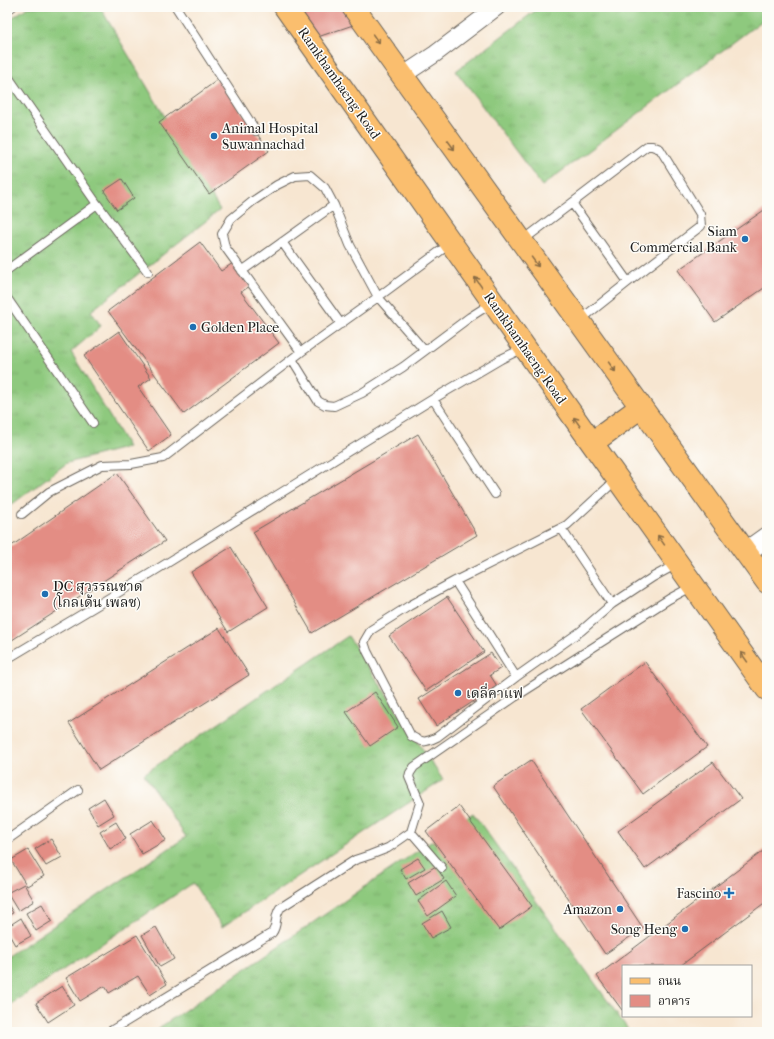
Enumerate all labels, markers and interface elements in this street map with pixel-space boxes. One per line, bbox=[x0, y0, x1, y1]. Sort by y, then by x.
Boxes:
street label: Ramkhamhaeng Road bbox=[294, 24, 384, 143]
one-way arrow bbox=[372, 33, 380, 44]
place label: Animal Hospital Suwannachad bbox=[221, 120, 319, 153]
marker: Animal Hospital Suwannachad bbox=[209, 131, 219, 141]
one-way arrow bbox=[447, 139, 455, 150]
place label: Siam Commercial Bank bbox=[630, 223, 738, 256]
marker: Siam Commercial Bank bbox=[740, 234, 750, 244]
one-way arrow bbox=[531, 256, 539, 267]
one-way arrow bbox=[474, 276, 482, 287]
street label: Ramkhamhaeng Road bbox=[480, 289, 570, 408]
place label: Golden Place bbox=[201, 319, 279, 336]
marker: Golden Place bbox=[188, 322, 198, 332]
one-way arrow bbox=[608, 361, 616, 372]
one-way arrow bbox=[573, 417, 581, 428]
one-way arrow bbox=[657, 534, 665, 545]
place label: DC สุวรรณชาด (โกลเด้น เพลซ) bbox=[53, 578, 143, 611]
marker: DC สุวรรณชาด (โกลเด้น เพลซ) bbox=[40, 589, 50, 599]
one-way arrow bbox=[740, 651, 748, 662]
place label: เดลี่คาแฟ bbox=[466, 683, 523, 702]
marker: เดลี่คาแฟ bbox=[453, 688, 463, 698]
place label: Fascino bbox=[676, 885, 721, 902]
marker: Fascino bbox=[724, 888, 734, 898]
place label: Amazon bbox=[562, 901, 612, 918]
marker: Amazon bbox=[615, 904, 625, 914]
place label: Song Heng bbox=[611, 921, 678, 938]
marker: Song Heng bbox=[680, 924, 690, 934]
legend bbox=[622, 965, 752, 1017]
text: ถนน bbox=[658, 974, 681, 988]
text: อาคาร bbox=[658, 994, 690, 1008]

